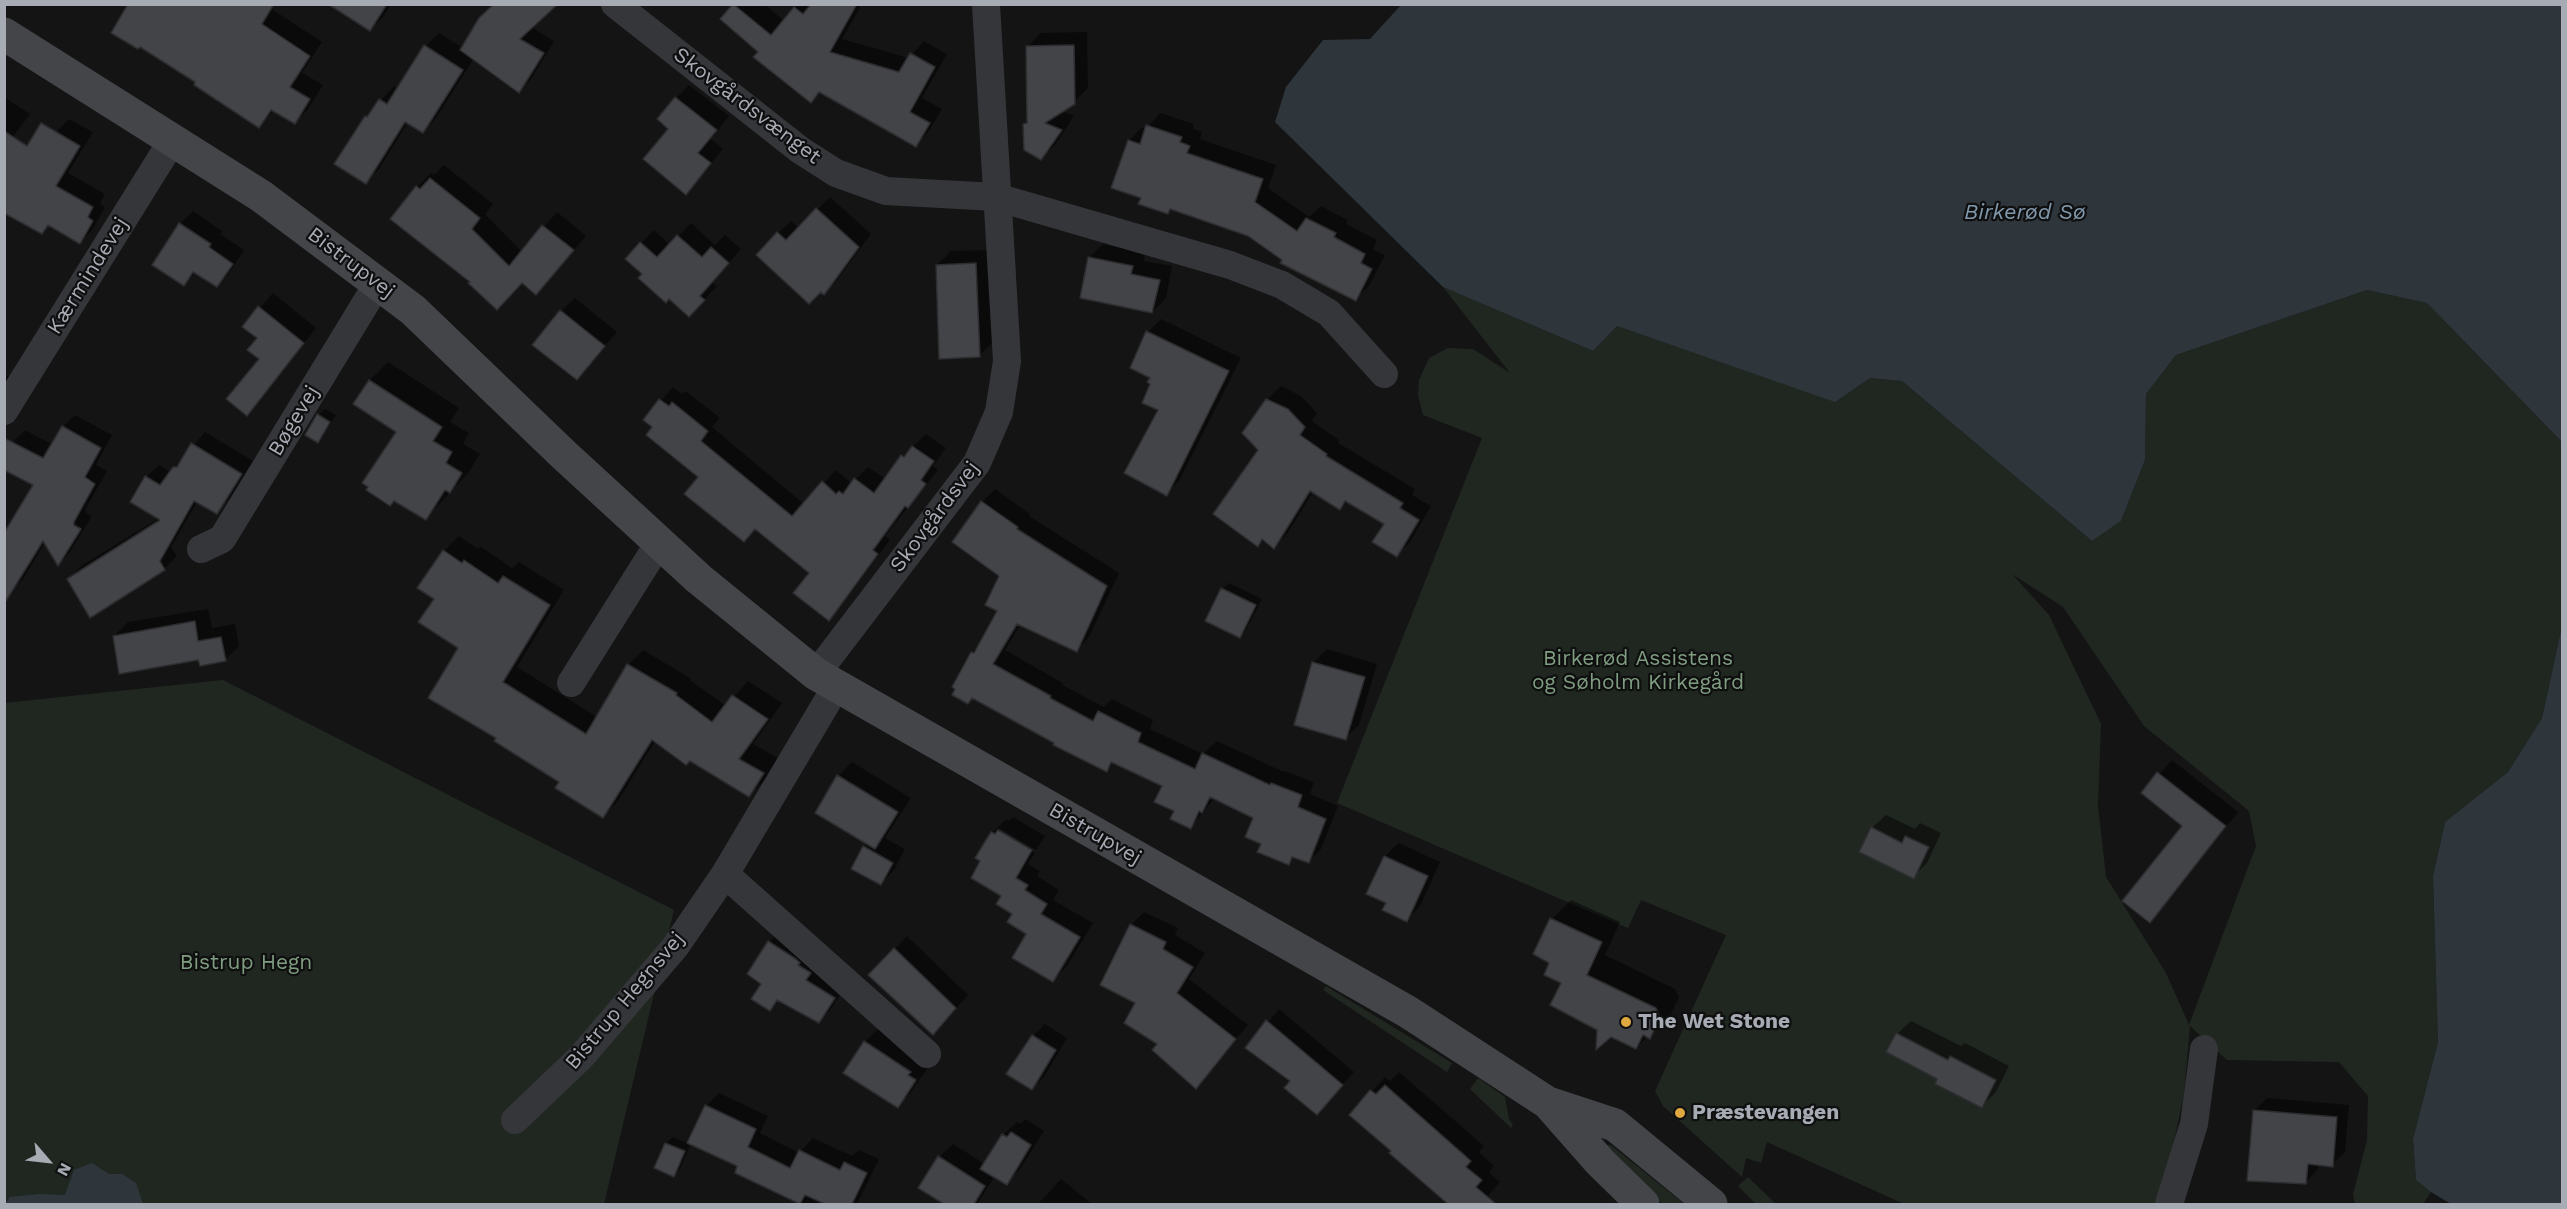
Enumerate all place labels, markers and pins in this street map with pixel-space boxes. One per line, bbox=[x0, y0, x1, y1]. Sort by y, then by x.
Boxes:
place label: The Wet Stone bbox=[1638, 1009, 1790, 1035]
marker: The Wet Stone bbox=[1619, 1015, 1633, 1029]
place label: Præstevangen bbox=[1692, 1100, 1839, 1126]
marker: Præstevangen bbox=[1673, 1106, 1687, 1120]

